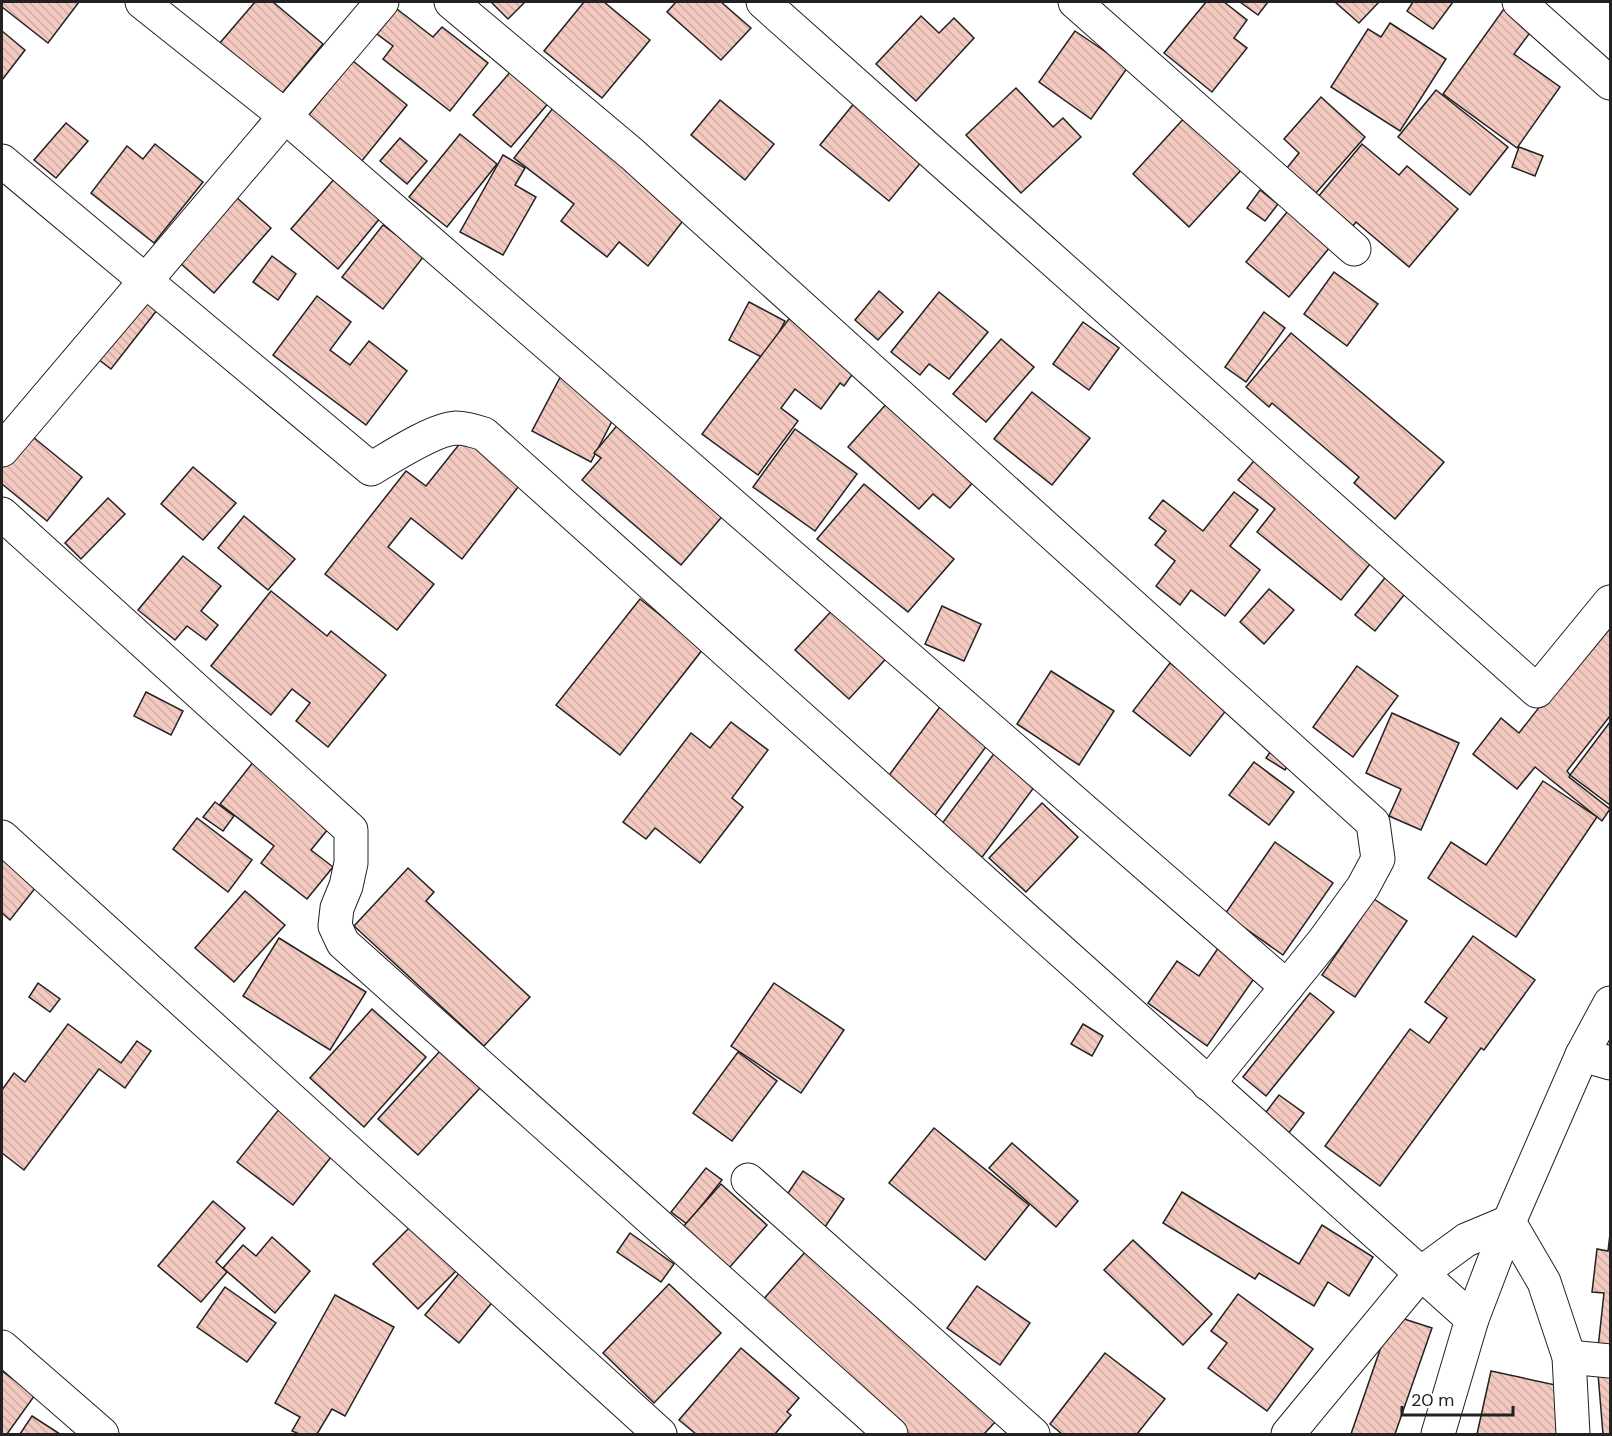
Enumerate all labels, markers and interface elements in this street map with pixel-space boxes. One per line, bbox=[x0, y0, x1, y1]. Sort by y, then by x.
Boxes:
scale bar bbox=[1402, 1379, 1513, 1417]
text: 20 m bbox=[1411, 1388, 1454, 1412]

